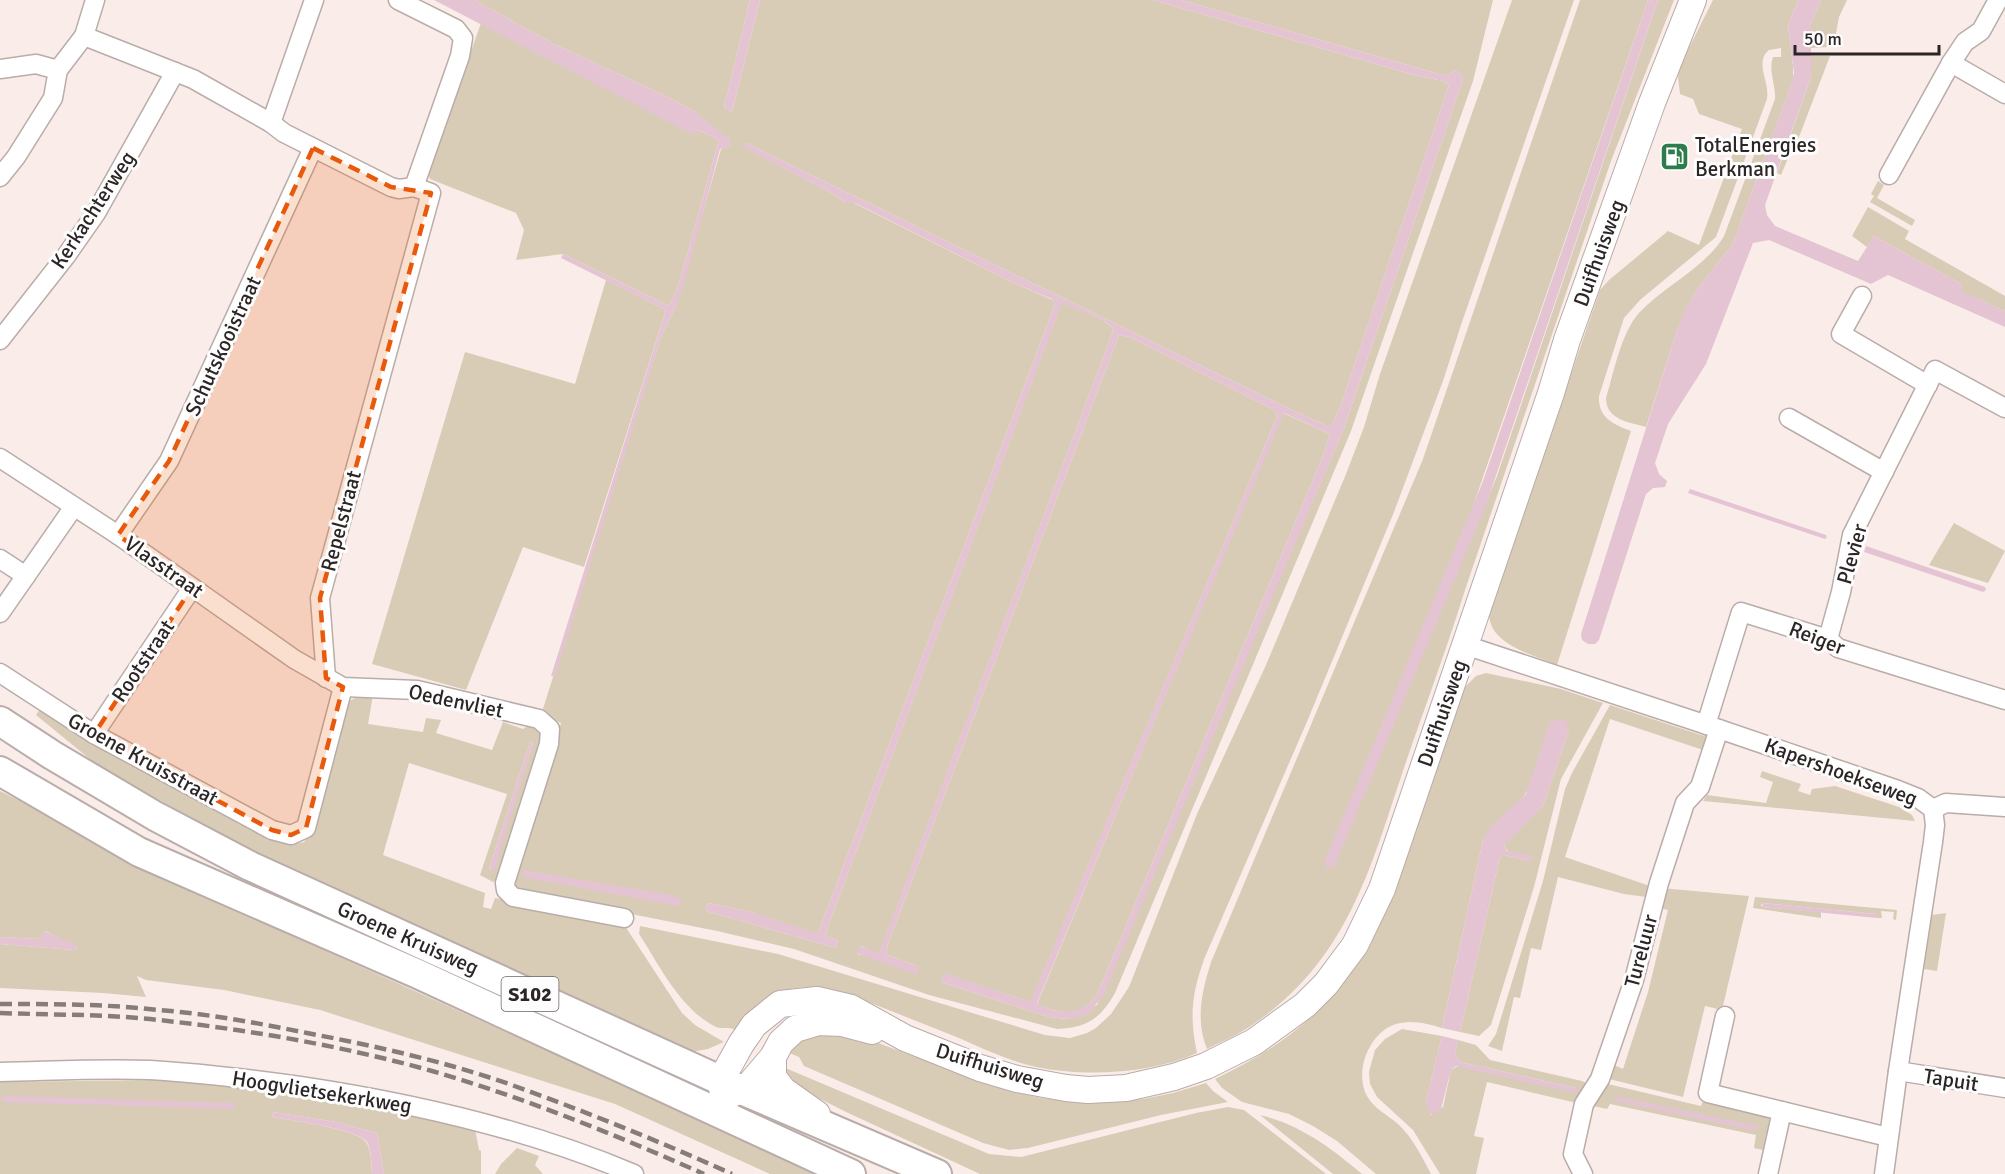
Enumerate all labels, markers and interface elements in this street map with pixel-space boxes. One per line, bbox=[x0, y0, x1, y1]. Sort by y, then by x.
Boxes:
scale bar bbox=[1795, 18, 1939, 56]
text: 50 m bbox=[1804, 28, 1842, 50]
place label: TotalEnergies Berkman bbox=[1695, 132, 1816, 182]
fuel station icon: TotalEnergies Berkman bbox=[1658, 141, 1690, 173]
street label: Kerkachterweg bbox=[45, 146, 141, 274]
street label: Duifhuisweg bbox=[1568, 196, 1630, 310]
street label: Schutskooistraat bbox=[179, 272, 267, 420]
street label: Repelstraat bbox=[315, 468, 367, 574]
street label: Plevier bbox=[1831, 521, 1873, 587]
street label: Vlasstraat bbox=[119, 530, 209, 604]
street label: Rootstraat bbox=[106, 615, 180, 707]
street label: Reiger bbox=[1785, 615, 1849, 661]
street label: Duifhuisweg bbox=[1411, 656, 1473, 770]
street label: Oedenvliet bbox=[406, 678, 506, 724]
street label: Groene Kruisstraat bbox=[63, 707, 223, 811]
street label: Kapershoekseweg bbox=[1761, 732, 1921, 812]
street label: Groene Kruisweg bbox=[333, 895, 483, 981]
street label: Tureluur bbox=[1619, 911, 1663, 990]
road number: S102 bbox=[502, 977, 558, 1011]
street label: Duifhuisweg bbox=[933, 1037, 1047, 1095]
street label: Tapuit bbox=[1922, 1063, 1980, 1097]
street label: Hoogvlietsekerkweg bbox=[230, 1065, 414, 1119]

